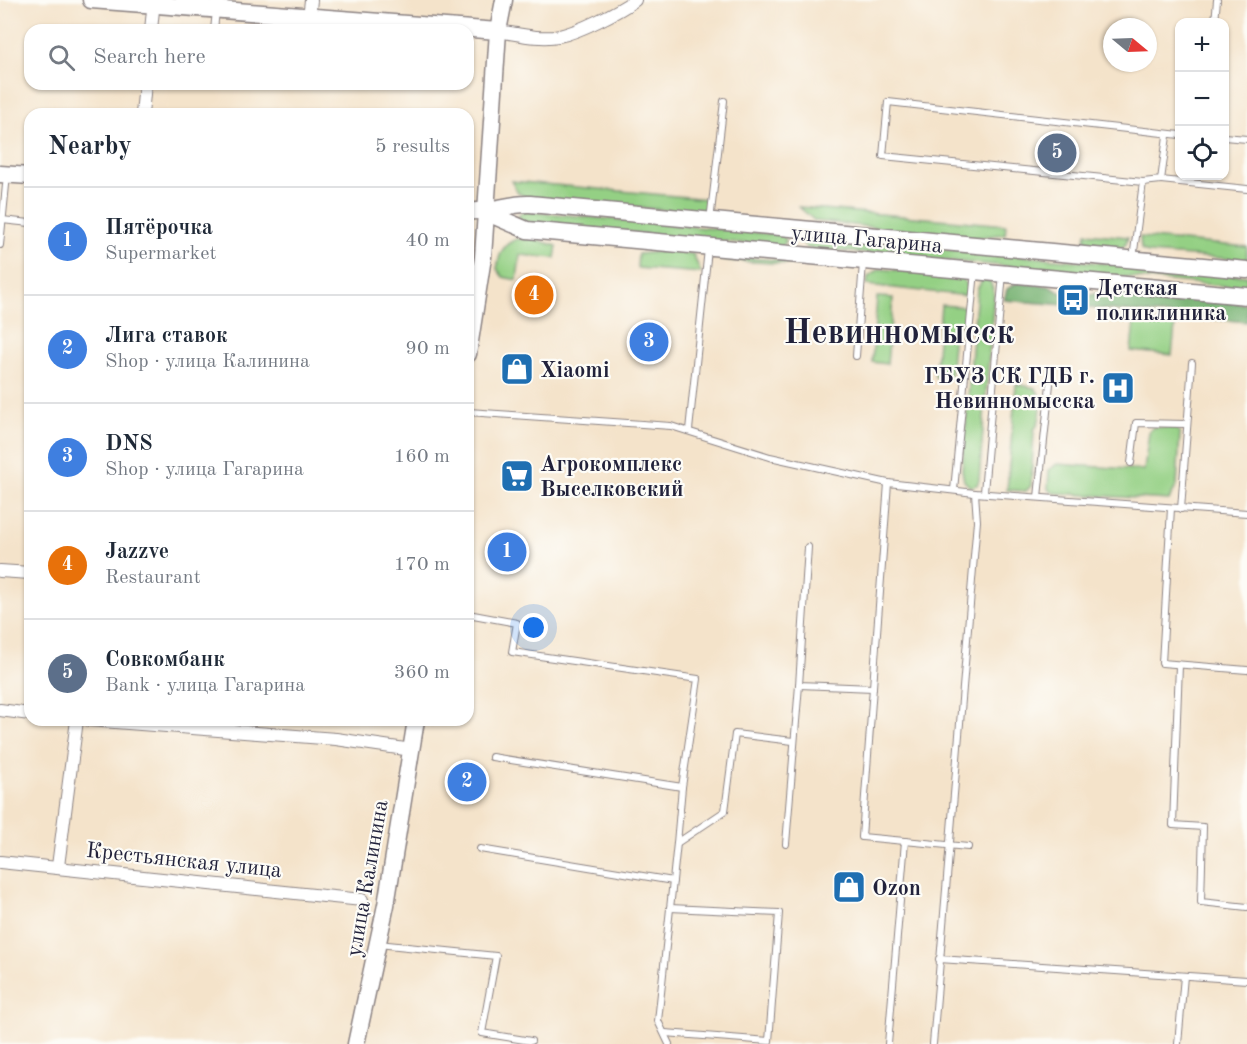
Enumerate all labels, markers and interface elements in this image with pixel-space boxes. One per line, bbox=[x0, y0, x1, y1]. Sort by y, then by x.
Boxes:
north arrow bbox=[1103, 18, 1157, 72]
map controls bbox=[1175, 18, 1229, 180]
button: + bbox=[1175, 18, 1229, 72]
search box bbox=[24, 24, 474, 90]
icon: search bbox=[45, 41, 78, 74]
text: Search here bbox=[93, 46, 206, 68]
button: − bbox=[1175, 72, 1229, 126]
button: locate bbox=[1175, 126, 1229, 180]
pin: 5 bbox=[1038, 130, 1076, 176]
text: Nearby bbox=[48, 134, 132, 160]
text: 5 results bbox=[375, 137, 450, 157]
text: Пятёрочка bbox=[105, 217, 213, 239]
street label: улица Гагарина bbox=[790, 222, 944, 258]
text: 1 bbox=[62, 231, 73, 251]
text: 40 m bbox=[405, 231, 450, 251]
text: Supermarket bbox=[105, 244, 216, 264]
pin: 4 bbox=[514, 272, 554, 318]
place label: Детская поликлиника bbox=[1096, 278, 1226, 325]
bus stop icon: Детская поликлиника bbox=[1055, 282, 1091, 318]
district label: Невинномысск bbox=[784, 317, 1015, 351]
pin: 3 bbox=[630, 320, 668, 364]
text: Лига ставок bbox=[105, 325, 228, 347]
text: 2 bbox=[62, 339, 73, 359]
text: 90 m bbox=[405, 339, 450, 359]
shop icon: Xiaomi bbox=[499, 351, 535, 387]
text: Shop · улица Калинина bbox=[105, 352, 310, 372]
place label: Xiaomi bbox=[540, 360, 609, 382]
place label: ГБУЗ СК ГДБ г. Невинномысска bbox=[924, 366, 1095, 413]
hospital icon: ГБУЗ СК ГДБ г. Невинномысска bbox=[1100, 370, 1136, 406]
text: DNS bbox=[105, 433, 153, 455]
text: 3 bbox=[62, 447, 73, 467]
text: 160 m bbox=[394, 447, 450, 467]
place label: Агрокомплекс Выселковский bbox=[540, 454, 684, 501]
supermarket icon: Агрокомплекс Выселковский bbox=[499, 458, 535, 494]
text: Shop · улица Гагарина bbox=[105, 460, 304, 480]
pin: 1 bbox=[488, 530, 526, 574]
text: Jazzve bbox=[105, 541, 169, 563]
text: 4 bbox=[62, 555, 73, 575]
text: 170 m bbox=[394, 555, 450, 575]
text: Restaurant bbox=[105, 568, 201, 588]
your location bbox=[519, 613, 548, 642]
text: Совкомбанк bbox=[105, 649, 225, 671]
text: 5 bbox=[62, 663, 73, 683]
text: 360 m bbox=[394, 663, 450, 683]
text: Bank · улица Гагарина bbox=[105, 676, 305, 696]
pin: 2 bbox=[448, 760, 486, 804]
street label: улица Калинина bbox=[343, 798, 393, 959]
street label: Крестьянская улица bbox=[85, 840, 283, 882]
shop icon: Ozon bbox=[831, 869, 867, 905]
place label: Ozon bbox=[872, 878, 921, 900]

